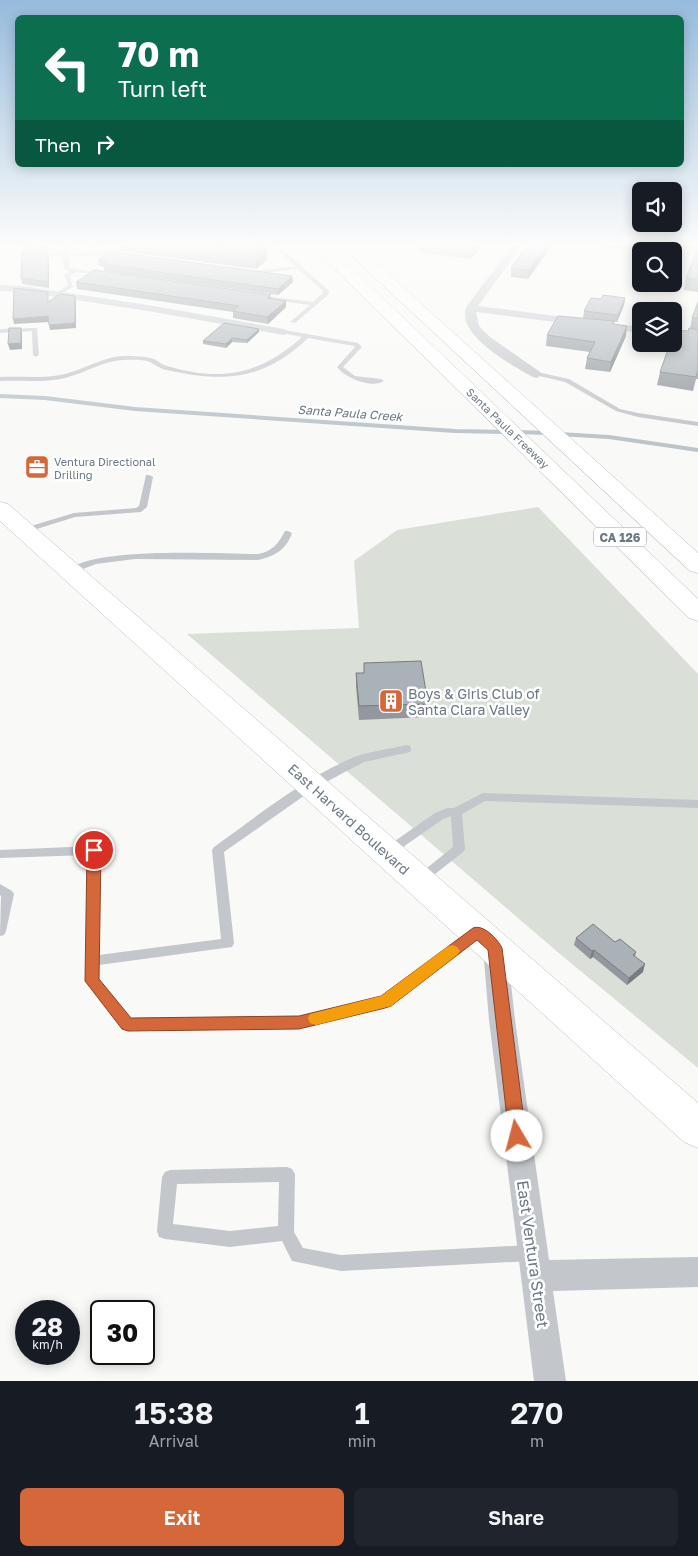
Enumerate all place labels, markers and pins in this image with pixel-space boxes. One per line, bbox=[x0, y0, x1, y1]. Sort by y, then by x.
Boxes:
office icon: Ventura Directional Drilling bbox=[24, 454, 50, 480]
place label: Ventura Directional Drilling bbox=[54, 455, 156, 481]
place label: Boys & Girls Club of Santa Clara Valley bbox=[408, 685, 540, 718]
building icon: Boys & Girls Club of Santa Clara Valley bbox=[378, 688, 404, 714]
pin bbox=[73, 829, 115, 871]

